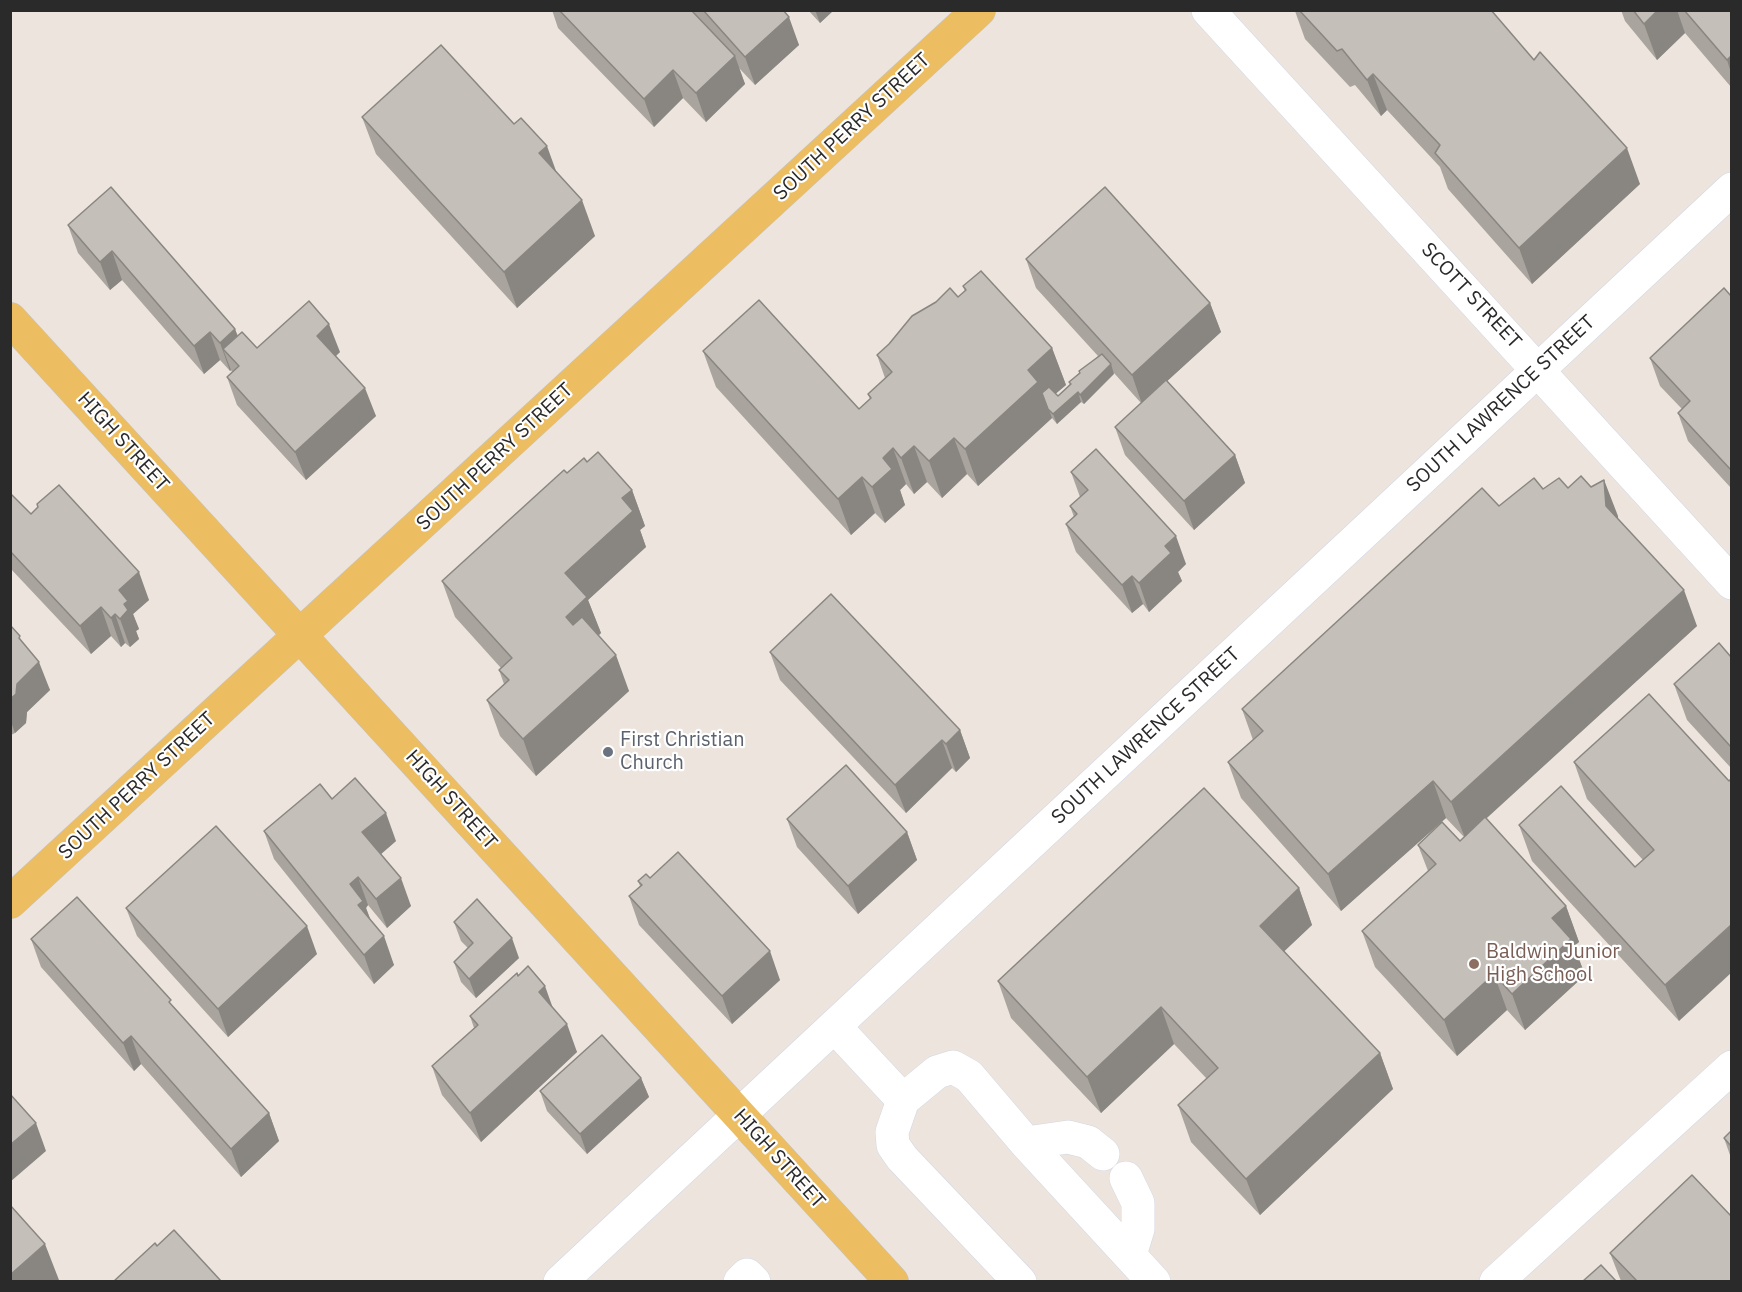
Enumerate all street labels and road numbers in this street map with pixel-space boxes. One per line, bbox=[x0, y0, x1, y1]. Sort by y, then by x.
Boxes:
street label: SOUTH PERRY STREET bbox=[769, 48, 935, 206]
street label: SCOTT STREET bbox=[1416, 238, 1526, 354]
street label: SOUTH LAWRENCE STREET bbox=[1402, 311, 1600, 497]
street label: SOUTH PERRY STREET bbox=[412, 378, 578, 536]
street label: HIGH STREET bbox=[72, 387, 174, 497]
street label: SOUTH LAWRENCE STREET bbox=[1047, 643, 1245, 829]
street label: SOUTH PERRY STREET bbox=[54, 707, 220, 865]
street label: HIGH STREET bbox=[400, 745, 502, 855]
street label: HIGH STREET bbox=[728, 1104, 830, 1214]

